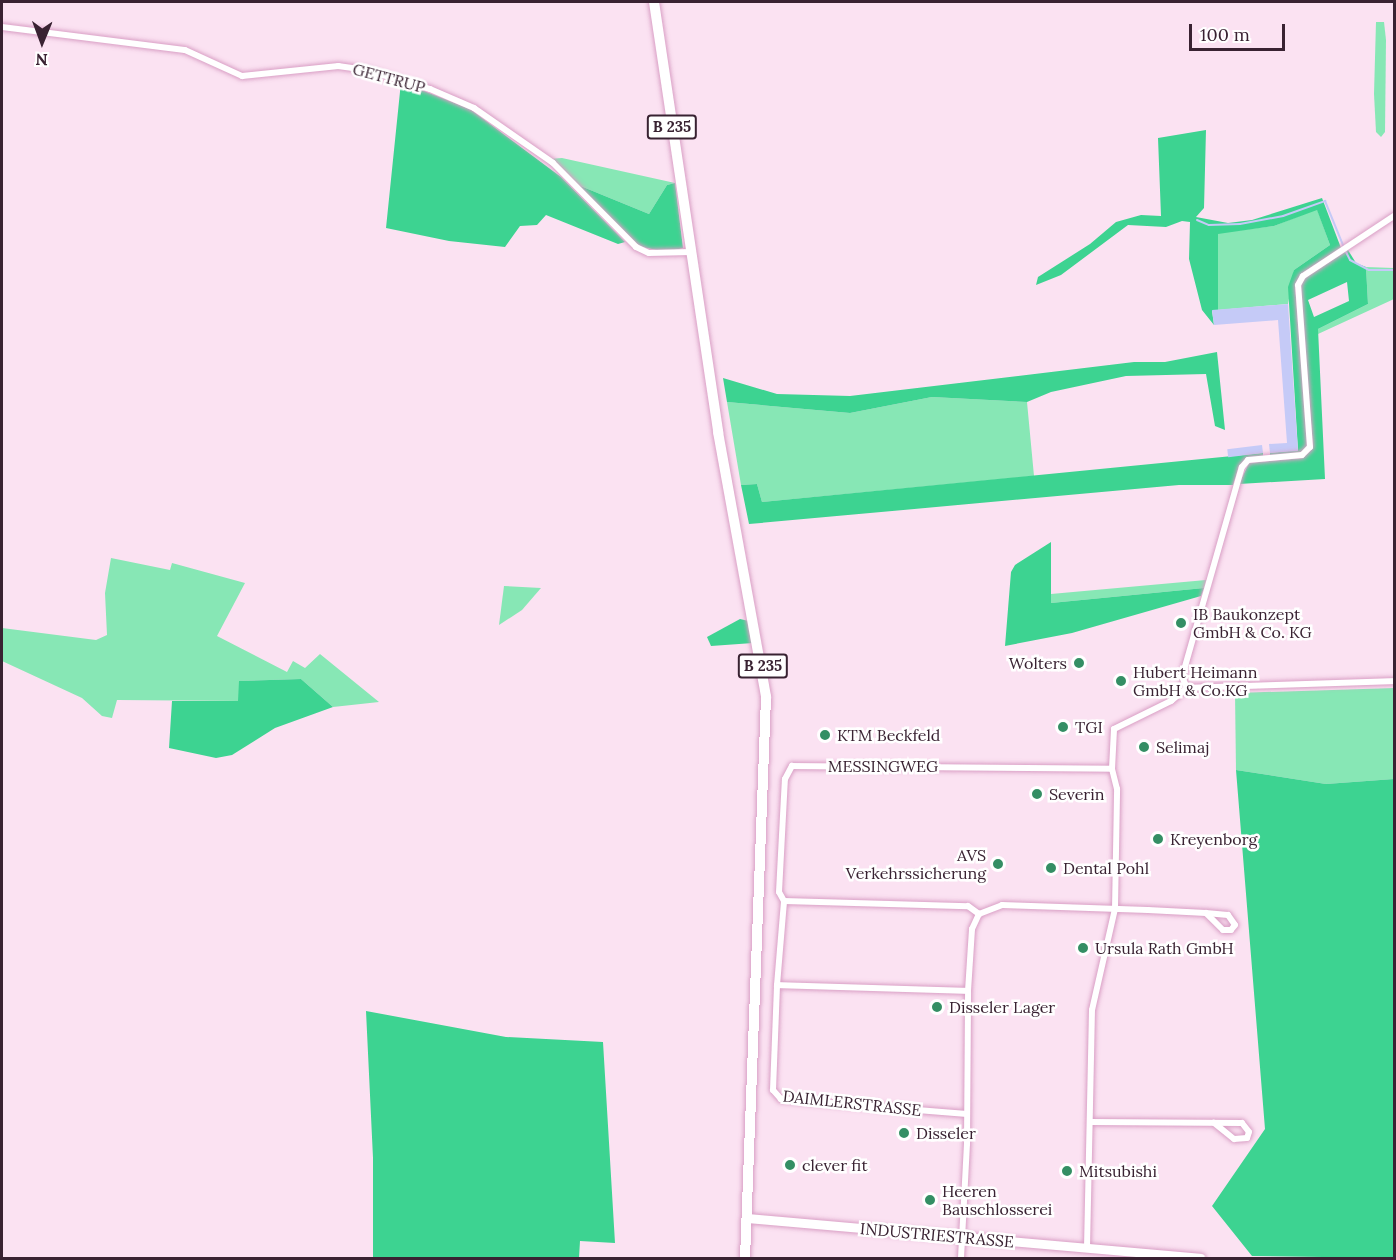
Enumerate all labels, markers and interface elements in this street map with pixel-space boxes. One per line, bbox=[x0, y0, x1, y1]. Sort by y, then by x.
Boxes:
north arrow bbox=[12, 12, 72, 72]
scale bar bbox=[1192, 12, 1288, 50]
text: 100 m bbox=[1200, 23, 1250, 46]
text: N bbox=[35, 50, 48, 70]
street label: GETTRUP bbox=[351, 59, 427, 97]
road number: B 235 bbox=[646, 115, 698, 139]
place label: IB Baukonzept GmbH & Co. KG bbox=[1193, 604, 1312, 642]
marker: IB Baukonzept GmbH & Co. KG bbox=[1174, 616, 1188, 630]
place label: Wolters bbox=[1009, 653, 1067, 673]
road number: B 235 bbox=[738, 654, 789, 678]
marker: Wolters bbox=[1072, 656, 1086, 670]
place label: Hubert Heimann GmbH & Co.KG bbox=[1133, 662, 1257, 700]
marker: Hubert Heimann GmbH & Co.KG bbox=[1114, 674, 1128, 688]
place label: TGI bbox=[1075, 717, 1103, 737]
marker: TGI bbox=[1056, 720, 1070, 734]
place label: KTM Beckfeld bbox=[837, 725, 940, 745]
marker: KTM Beckfeld bbox=[818, 728, 832, 742]
place label: Selimaj bbox=[1156, 737, 1209, 757]
marker: Selimaj bbox=[1137, 740, 1151, 754]
street label: MESSINGWEG bbox=[828, 756, 938, 776]
place label: Severin bbox=[1049, 784, 1104, 804]
marker: Severin bbox=[1030, 787, 1044, 801]
place label: Kreyenborg bbox=[1170, 829, 1257, 849]
marker: Kreyenborg bbox=[1151, 832, 1165, 846]
place label: AVS Verkehrssicherung bbox=[846, 845, 986, 883]
marker: AVS Verkehrssicherung bbox=[991, 857, 1005, 871]
place label: Dental Pohl bbox=[1063, 858, 1149, 878]
marker: Dental Pohl bbox=[1044, 861, 1058, 875]
place label: Ursula Rath GmbH bbox=[1095, 938, 1234, 958]
marker: Ursula Rath GmbH bbox=[1076, 941, 1090, 955]
place label: Disseler Lager bbox=[949, 997, 1055, 1017]
marker: Disseler Lager bbox=[930, 1000, 944, 1014]
street label: DAIMLERSTRASSE bbox=[782, 1086, 922, 1120]
place label: Disseler bbox=[916, 1123, 976, 1143]
marker: Disseler bbox=[897, 1126, 911, 1140]
place label: clever fit bbox=[802, 1155, 868, 1175]
marker: clever fit bbox=[783, 1158, 797, 1172]
place label: Mitsubishi bbox=[1079, 1161, 1157, 1181]
marker: Mitsubishi bbox=[1060, 1164, 1074, 1178]
place label: Heeren Bauschlosserei bbox=[942, 1181, 1052, 1219]
marker: Heeren Bauschlosserei bbox=[923, 1193, 937, 1207]
street label: INDUSTRIESTRASSE bbox=[859, 1219, 1015, 1251]

